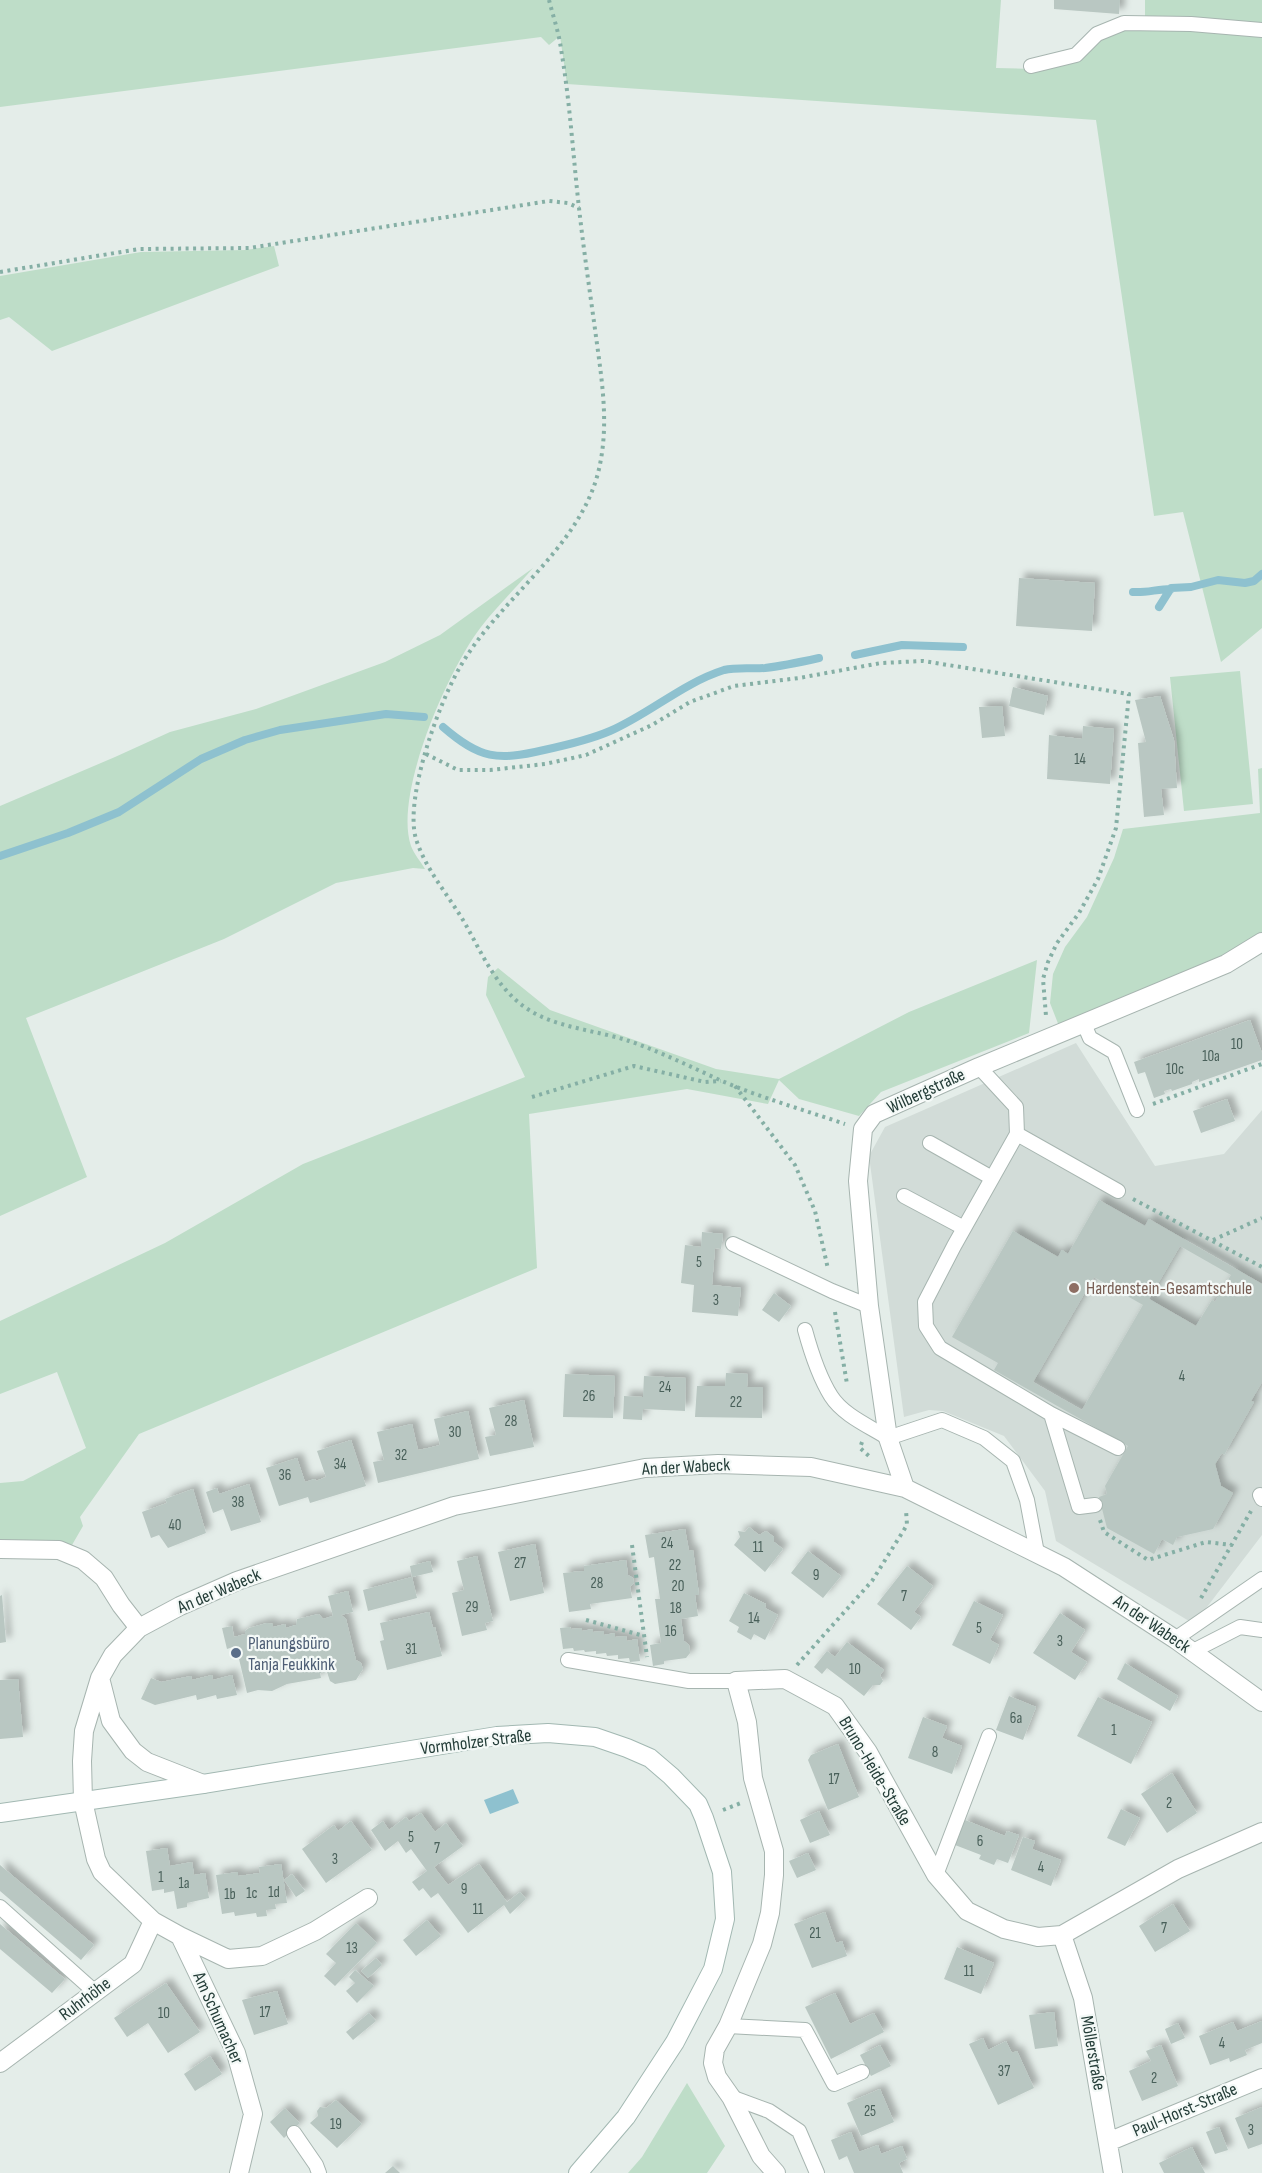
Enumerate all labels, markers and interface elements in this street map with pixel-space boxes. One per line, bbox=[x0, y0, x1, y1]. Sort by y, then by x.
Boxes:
house number: 14 bbox=[1074, 750, 1086, 769]
house number: 10 bbox=[1231, 1035, 1243, 1054]
house number: 10a bbox=[1202, 1047, 1220, 1066]
house number: 10c bbox=[1166, 1060, 1184, 1079]
street label: Wilbergstraße bbox=[884, 1064, 968, 1118]
house number: 5 bbox=[696, 1253, 702, 1272]
place label: Hardenstein-Gesamtschule bbox=[1086, 1278, 1252, 1299]
marker: Hardenstein-Gesamtschule bbox=[1067, 1281, 1081, 1295]
house number: 3 bbox=[713, 1291, 719, 1310]
house number: 4 bbox=[1179, 1367, 1185, 1386]
house number: 24 bbox=[659, 1378, 671, 1397]
house number: 26 bbox=[583, 1387, 595, 1406]
house number: 22 bbox=[730, 1393, 742, 1412]
house number: 28 bbox=[505, 1412, 517, 1431]
house number: 30 bbox=[449, 1423, 461, 1442]
house number: 32 bbox=[395, 1446, 407, 1465]
street label: An der Wabeck bbox=[640, 1454, 731, 1480]
house number: 34 bbox=[334, 1455, 346, 1474]
house number: 36 bbox=[279, 1466, 291, 1485]
house number: 38 bbox=[232, 1493, 244, 1512]
house number: 40 bbox=[169, 1516, 181, 1535]
house number: 24 bbox=[661, 1534, 673, 1553]
house number: 11 bbox=[753, 1538, 764, 1557]
house number: 27 bbox=[514, 1554, 526, 1573]
house number: 22 bbox=[669, 1556, 681, 1575]
street label: An der Wabeck bbox=[173, 1564, 264, 1618]
house number: 9 bbox=[813, 1566, 819, 1585]
house number: 28 bbox=[591, 1574, 603, 1593]
house number: 20 bbox=[672, 1577, 684, 1596]
house number: 7 bbox=[901, 1587, 907, 1606]
street label: An der Wabeck bbox=[1109, 1590, 1195, 1657]
house number: 29 bbox=[466, 1598, 478, 1617]
house number: 18 bbox=[670, 1599, 682, 1618]
house number: 14 bbox=[748, 1609, 760, 1628]
house number: 5 bbox=[976, 1619, 982, 1638]
house number: 16 bbox=[665, 1622, 677, 1641]
house number: 3 bbox=[1057, 1632, 1063, 1651]
place label: Planungsbüro Tanja Feukkink bbox=[248, 1633, 335, 1675]
house number: 31 bbox=[405, 1640, 418, 1659]
marker: Planungsbüro Tanja Feukkink bbox=[229, 1646, 243, 1660]
house number: 10 bbox=[849, 1660, 861, 1679]
house number: 6a bbox=[1010, 1709, 1022, 1728]
street label: Bruno-Heide-Straße bbox=[834, 1713, 916, 1829]
house number: 1 bbox=[1111, 1721, 1117, 1740]
street label: Vormholzer Straße bbox=[419, 1725, 533, 1759]
house number: 8 bbox=[932, 1743, 938, 1762]
house number: 17 bbox=[828, 1770, 840, 1789]
house number: 2 bbox=[1166, 1794, 1172, 1813]
house number: 5 bbox=[408, 1828, 414, 1847]
house number: 6 bbox=[977, 1832, 983, 1851]
house number: 7 bbox=[434, 1839, 440, 1858]
house number: 3 bbox=[332, 1850, 338, 1869]
house number: 4 bbox=[1038, 1858, 1044, 1877]
house number: 1 bbox=[158, 1868, 164, 1887]
house number: 1a bbox=[178, 1874, 190, 1893]
house number: 9 bbox=[461, 1880, 467, 1899]
house number: 1d bbox=[268, 1883, 280, 1902]
house number: 1c bbox=[246, 1884, 258, 1903]
house number: 1b bbox=[224, 1885, 236, 1904]
house number: 11 bbox=[473, 1900, 484, 1919]
house number: 7 bbox=[1161, 1919, 1167, 1938]
house number: 21 bbox=[809, 1924, 821, 1943]
house number: 13 bbox=[346, 1939, 358, 1958]
house number: 11 bbox=[964, 1962, 975, 1981]
street label: Am Schumacher bbox=[188, 1968, 248, 2067]
street label: Ruhrhöhe bbox=[55, 1973, 115, 2025]
house number: 17 bbox=[259, 2003, 271, 2022]
house number: 10 bbox=[158, 2004, 170, 2023]
street label: Möllerstraße bbox=[1076, 2014, 1110, 2092]
house number: 4 bbox=[1219, 2034, 1225, 2053]
house number: 37 bbox=[998, 2062, 1010, 2081]
house number: 2 bbox=[1151, 2069, 1157, 2088]
street label: Paul-Horst-Straße bbox=[1130, 2079, 1240, 2141]
house number: 25 bbox=[864, 2102, 876, 2121]
house number: 19 bbox=[330, 2115, 342, 2134]
house number: 3 bbox=[1248, 2121, 1254, 2140]

